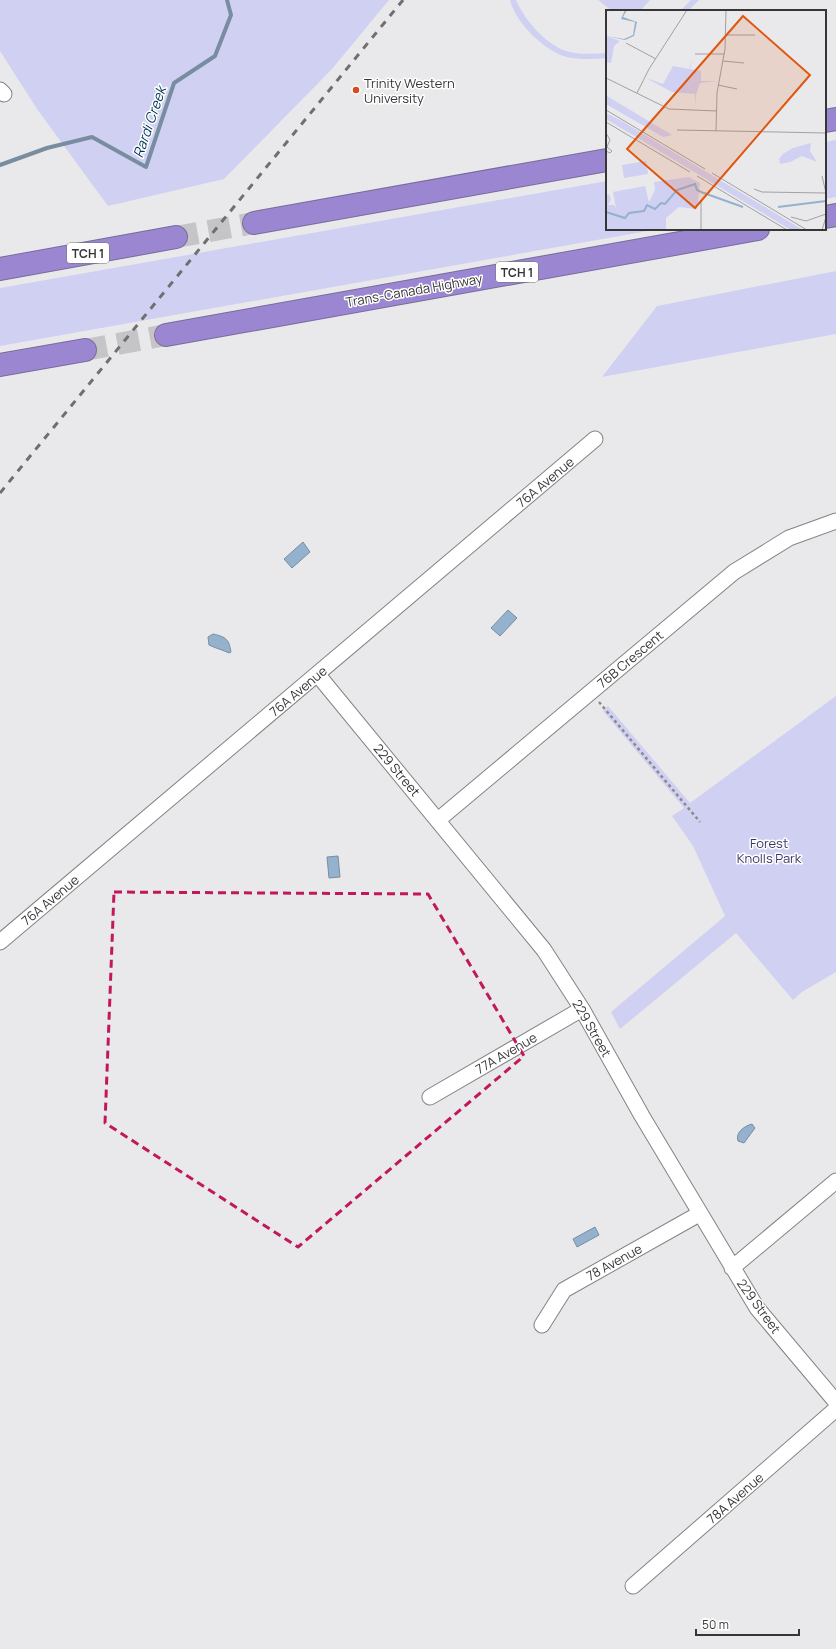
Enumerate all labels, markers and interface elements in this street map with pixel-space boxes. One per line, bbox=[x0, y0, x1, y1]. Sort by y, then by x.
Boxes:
inset map bbox=[606, 10, 826, 230]
place label: Trinity Western University bbox=[364, 74, 455, 107]
water label: Rardi Creek bbox=[128, 82, 171, 160]
marker: Trinity Western University bbox=[351, 85, 361, 95]
road number: TCH 1 bbox=[67, 243, 109, 263]
road number: TCH 1 bbox=[496, 262, 538, 282]
street label: Trans-Canada Highway bbox=[344, 269, 484, 311]
street label: 76A Avenue bbox=[512, 452, 578, 511]
street label: 76B Crescent bbox=[593, 626, 667, 692]
street label: 76A Avenue bbox=[265, 661, 331, 720]
street label: 229 Street bbox=[370, 740, 424, 800]
park label: Forest Knolls Park bbox=[737, 834, 802, 867]
street label: 76A Avenue bbox=[17, 870, 83, 929]
street label: 229 Street bbox=[568, 996, 616, 1060]
street label: 77A Avenue bbox=[472, 1028, 540, 1078]
street label: 78 Avenue bbox=[583, 1239, 645, 1285]
street label: 229 Street bbox=[733, 1275, 785, 1337]
street label: 78A Avenue bbox=[703, 1468, 767, 1528]
scale bar bbox=[696, 1611, 799, 1637]
text: 50 m bbox=[702, 1616, 729, 1633]

